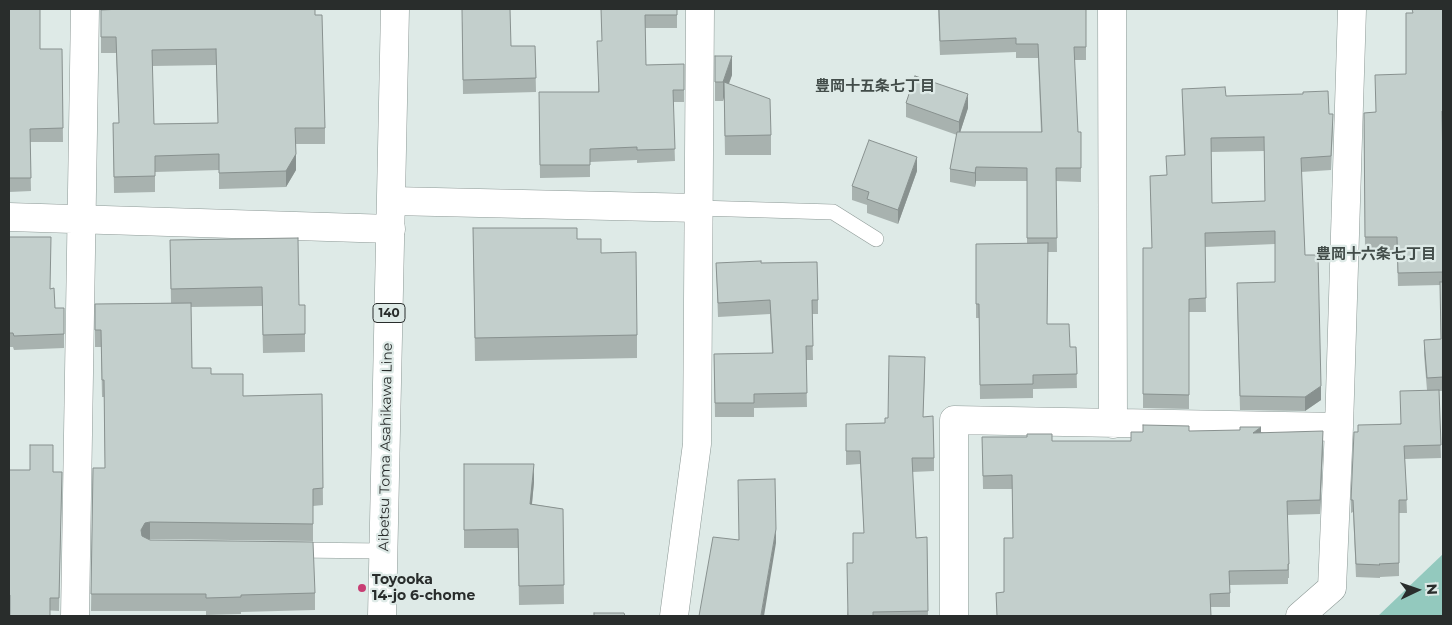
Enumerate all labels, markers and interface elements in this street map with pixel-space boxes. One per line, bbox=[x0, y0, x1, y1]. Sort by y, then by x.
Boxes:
district label: 豊岡十五条七丁目 bbox=[815, 78, 935, 96]
district label: 豊岡十六条七丁目 bbox=[1316, 246, 1436, 264]
road number: 140 bbox=[373, 304, 405, 322]
street label: Aibetsu Toma Asahikawa Line bbox=[376, 343, 396, 551]
north arrow bbox=[1392, 565, 1442, 615]
place label: Toyooka 14-jo 6-chome bbox=[372, 572, 475, 604]
marker: Toyooka 14-jo 6-chome bbox=[356, 582, 368, 594]
text: N bbox=[1423, 583, 1441, 595]

